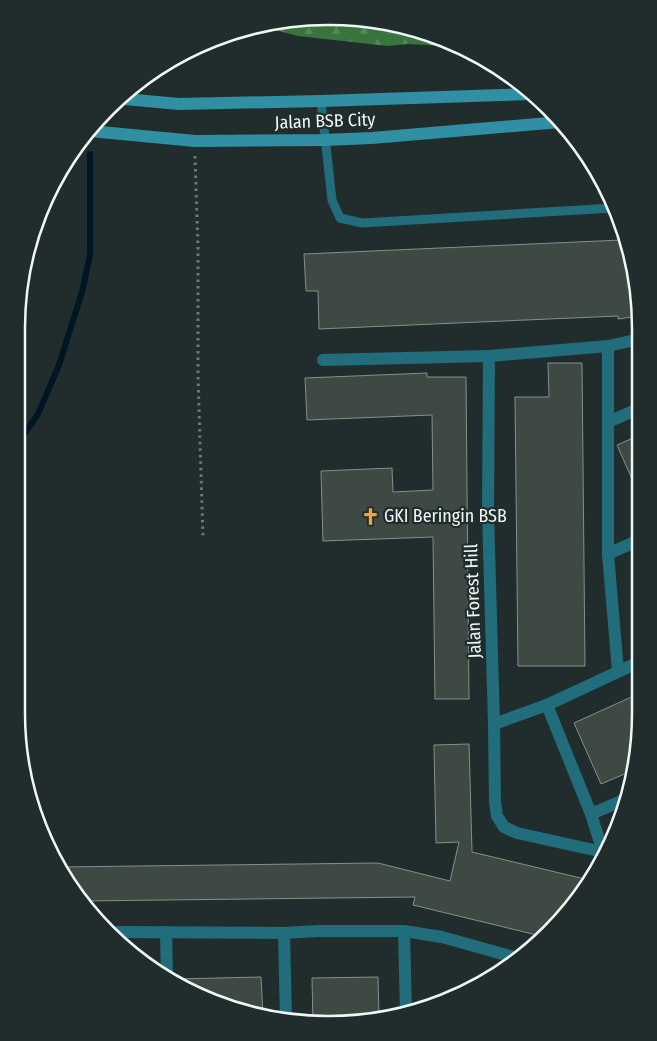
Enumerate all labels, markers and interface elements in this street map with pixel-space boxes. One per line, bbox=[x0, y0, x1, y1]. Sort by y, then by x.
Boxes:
street label: Jalan BSB City bbox=[274, 108, 376, 134]
place label: GKI Beringin BSB bbox=[384, 505, 507, 527]
church icon: GKI Beringin BSB bbox=[360, 506, 380, 526]
street label: Jalan Forest Hill bbox=[460, 543, 486, 659]

